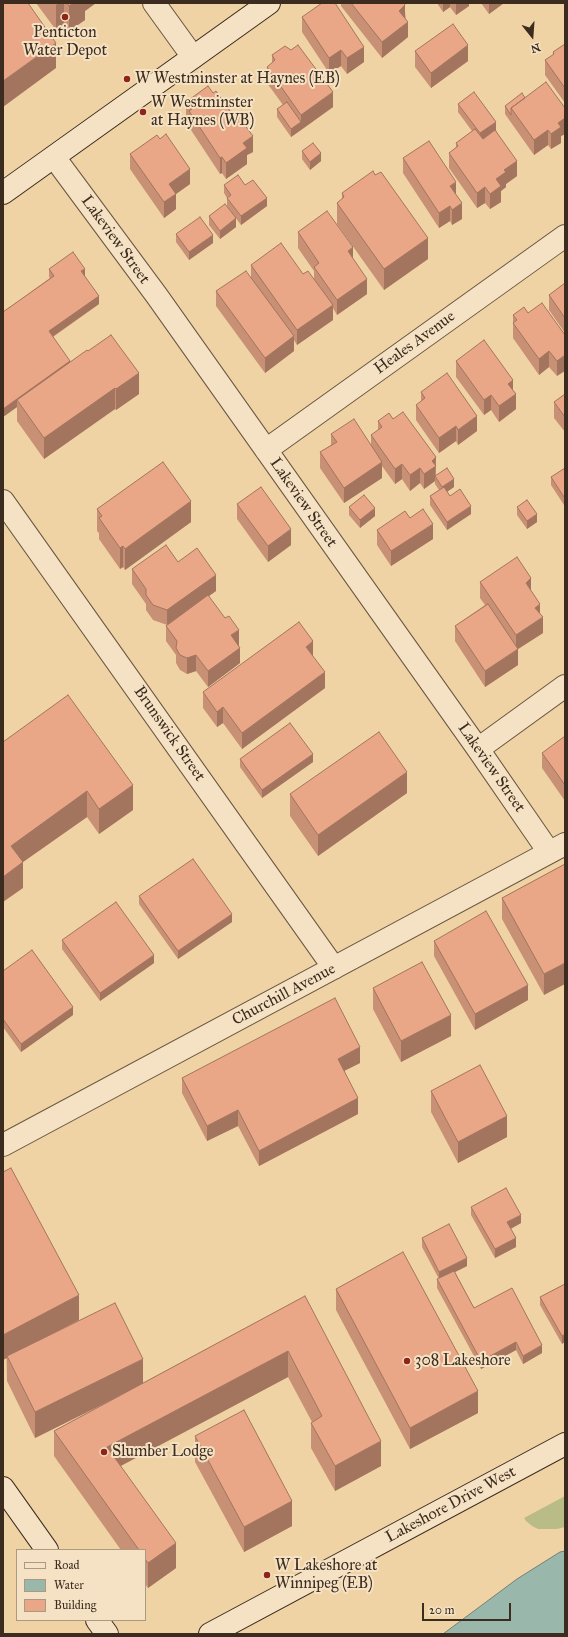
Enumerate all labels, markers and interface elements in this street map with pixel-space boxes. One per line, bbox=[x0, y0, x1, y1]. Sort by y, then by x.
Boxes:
marker: Penticton Water Depot bbox=[60, 12, 70, 22]
north arrow bbox=[512, 16, 552, 56]
place label: Penticton Water Depot bbox=[23, 23, 107, 61]
text: N bbox=[529, 40, 542, 56]
place label: W Westminster at Haynes (EB) bbox=[135, 69, 340, 89]
marker: W Westminster at Haynes (EB) bbox=[122, 74, 132, 84]
place label: W Westminster at Haynes (WB) bbox=[151, 93, 254, 131]
marker: W Westminster at Haynes (WB) bbox=[138, 107, 148, 117]
street label: Lakeview Street bbox=[76, 192, 154, 288]
street label: Heales Avenue bbox=[371, 307, 459, 379]
street label: Lakeview Street bbox=[265, 455, 341, 551]
street label: Brunswick Street bbox=[129, 683, 209, 785]
street label: Lakeview Street bbox=[453, 720, 529, 816]
street label: Churchill Avenue bbox=[229, 960, 339, 1030]
place label: 308 Lakeshore bbox=[415, 1351, 511, 1371]
marker: 308 Lakeshore bbox=[402, 1356, 412, 1366]
place label: Slumber Lodge bbox=[112, 1442, 213, 1462]
marker: Slumber Lodge bbox=[99, 1447, 109, 1457]
street label: Lakeshore Drive West bbox=[383, 1463, 519, 1547]
legend bbox=[16, 1549, 146, 1621]
place label: W Lakeshore at Winnipeg (EB) bbox=[275, 1556, 377, 1594]
text: Road bbox=[54, 1558, 80, 1572]
marker: W Lakeshore at Winnipeg (EB) bbox=[262, 1570, 272, 1580]
text: Water bbox=[54, 1578, 84, 1592]
scale bar bbox=[424, 1595, 513, 1621]
text: Building bbox=[54, 1598, 96, 1612]
text: 20 m bbox=[429, 1603, 455, 1617]

